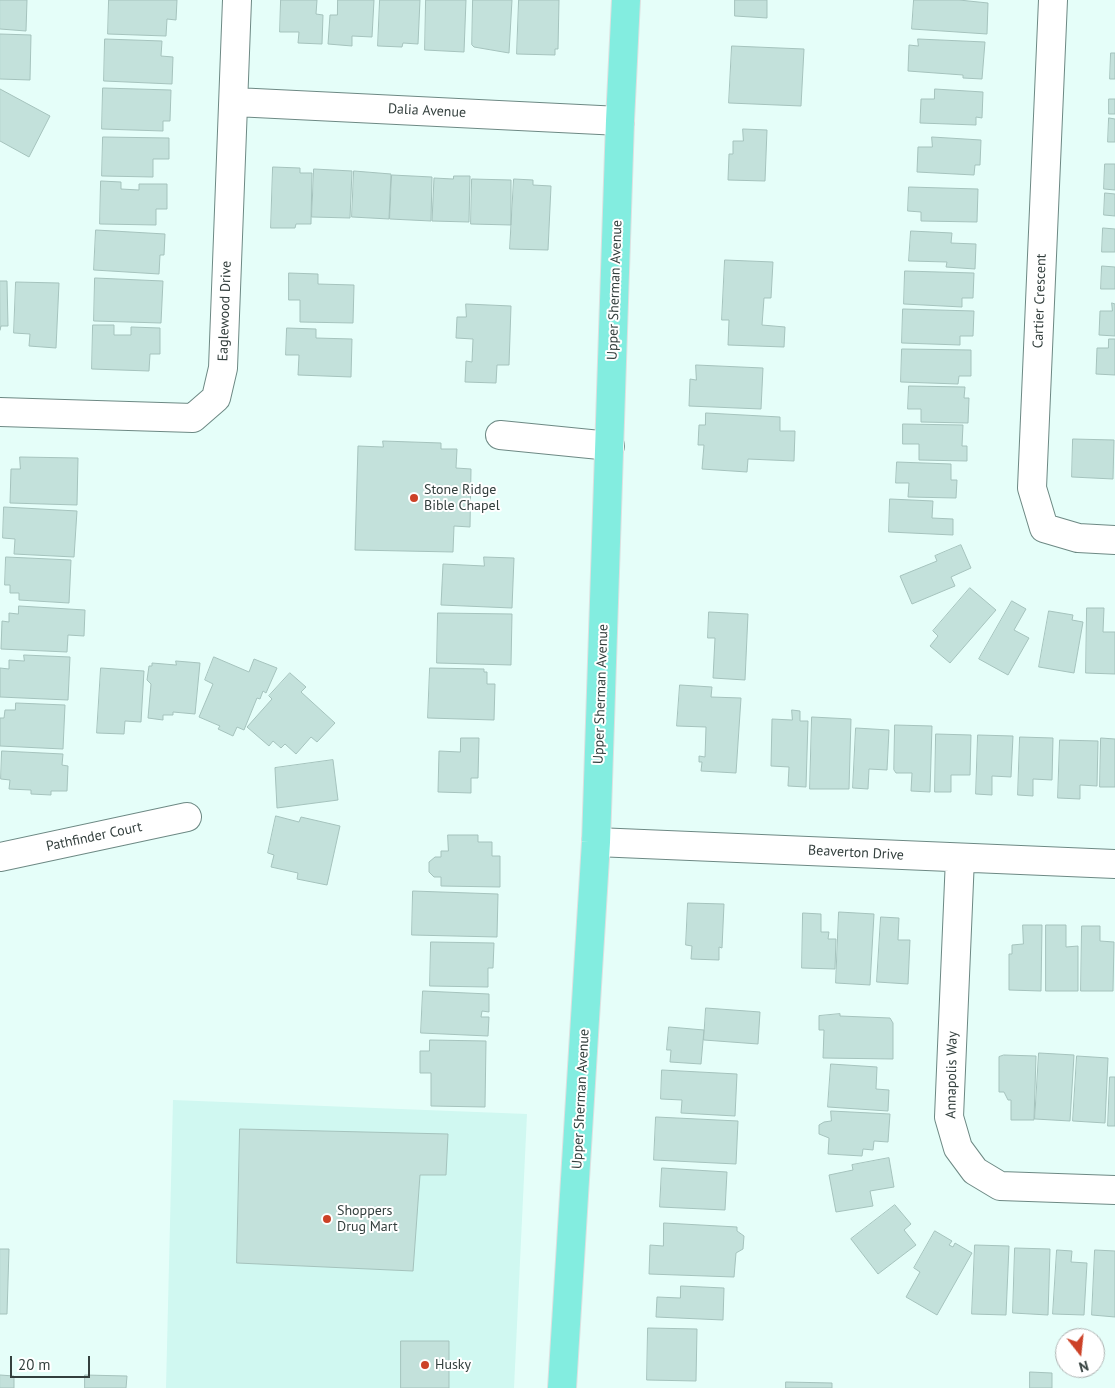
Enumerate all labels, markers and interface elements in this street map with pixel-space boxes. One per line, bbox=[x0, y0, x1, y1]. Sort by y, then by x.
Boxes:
street label: Dalia Avenue bbox=[387, 101, 467, 121]
street label: Upper Sherman Avenue bbox=[604, 220, 626, 360]
street label: Cartier Crescent bbox=[1030, 253, 1050, 349]
street label: Eaglewood Drive bbox=[215, 260, 235, 362]
place label: Stone Ridge Bible Chapel bbox=[424, 482, 500, 514]
marker: Stone Ridge Bible Chapel bbox=[408, 492, 420, 504]
street label: Upper Sherman Avenue bbox=[590, 624, 612, 764]
street label: Pathfinder Court bbox=[45, 819, 143, 855]
street label: Beaverton Drive bbox=[808, 842, 904, 864]
street label: Upper Sherman Avenue bbox=[569, 1029, 593, 1169]
street label: Annapolis Way bbox=[943, 1031, 961, 1119]
place label: Shoppers Drug Mart bbox=[337, 1203, 398, 1236]
marker: Shoppers Drug Mart bbox=[321, 1213, 333, 1225]
north arrow bbox=[1055, 1328, 1105, 1378]
scale bar bbox=[12, 1346, 92, 1378]
text: 20 m bbox=[18, 1355, 51, 1374]
place label: Husky bbox=[435, 1357, 471, 1373]
text: N bbox=[1077, 1357, 1091, 1376]
marker: Husky bbox=[419, 1359, 431, 1371]

